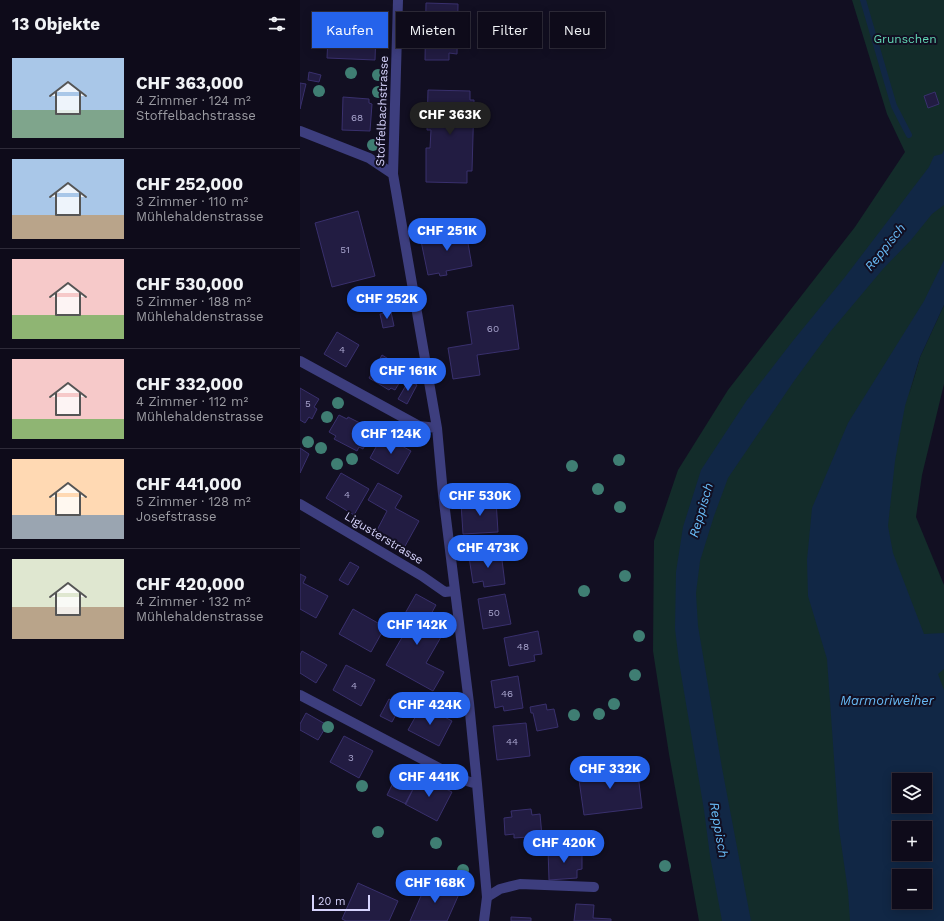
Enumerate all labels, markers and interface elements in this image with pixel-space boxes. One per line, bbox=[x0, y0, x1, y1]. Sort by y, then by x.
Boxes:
chip: Kaufen bbox=[312, 12, 388, 48]
chip: Mieten bbox=[396, 12, 470, 48]
chip: Filter bbox=[478, 12, 542, 48]
chip: Neu bbox=[550, 12, 605, 48]
icon: filters bbox=[266, 13, 288, 35]
text: 13 Objekte bbox=[12, 14, 100, 34]
park label: Grunschen bbox=[873, 32, 937, 46]
street label: Stoffelbachstrasse bbox=[373, 55, 391, 167]
text: CHF 363,000 bbox=[136, 73, 244, 93]
icon: home bbox=[44, 74, 92, 122]
text: 4 Zimmer · 124 m² bbox=[136, 93, 251, 108]
pin: CHF 363K bbox=[409, 102, 491, 136]
text: CHF 363K bbox=[419, 107, 481, 122]
text: Stoffelbachstrasse bbox=[136, 108, 256, 123]
house number: 68 bbox=[351, 112, 363, 123]
text: CHF 252,000 bbox=[136, 174, 243, 194]
icon: home bbox=[44, 175, 92, 223]
text: 3 Zimmer · 110 m² bbox=[136, 194, 248, 209]
text: Mühlehaldenstrasse bbox=[136, 209, 264, 224]
pin: CHF 251K bbox=[406, 218, 488, 252]
water label: Reppisch bbox=[861, 220, 909, 274]
text: CHF 251K bbox=[417, 223, 477, 238]
house number: 51 bbox=[340, 244, 350, 255]
text: CHF 530,000 bbox=[136, 274, 244, 294]
icon: home bbox=[44, 275, 92, 323]
pin: CHF 252K bbox=[346, 286, 428, 320]
text: CHF 252K bbox=[356, 291, 418, 306]
text: 5 Zimmer · 188 m² bbox=[136, 294, 251, 309]
text: Mühlehaldenstrasse bbox=[136, 309, 264, 324]
house number: 60 bbox=[487, 323, 499, 334]
house number: 4 bbox=[339, 344, 345, 355]
pin: CHF 161K bbox=[367, 358, 449, 392]
text: CHF 161K bbox=[379, 363, 437, 378]
text: CHF 332,000 bbox=[136, 374, 243, 394]
icon: home bbox=[44, 375, 92, 423]
text: 4 Zimmer · 112 m² bbox=[136, 394, 248, 409]
house number: 5 bbox=[305, 398, 311, 409]
text: Mühlehaldenstrasse bbox=[136, 409, 264, 424]
pin: CHF 124K bbox=[350, 421, 432, 455]
text: CHF 124K bbox=[361, 426, 421, 441]
text: CHF 441,000 bbox=[136, 474, 242, 494]
icon: home bbox=[44, 475, 92, 523]
water label: Reppisch bbox=[686, 481, 716, 539]
pin: CHF 530K bbox=[439, 483, 521, 517]
text: CHF 530K bbox=[449, 488, 511, 503]
house number: 4 bbox=[344, 489, 350, 500]
text: 5 Zimmer · 128 m² bbox=[136, 494, 251, 509]
text: Josefstrasse bbox=[136, 509, 216, 524]
street label: Ligusterstrasse bbox=[342, 509, 426, 567]
pin: CHF 473K bbox=[447, 535, 529, 569]
text: CHF 473K bbox=[457, 540, 519, 555]
text: CHF 420,000 bbox=[136, 574, 245, 594]
icon: home bbox=[44, 575, 92, 623]
text: 4 Zimmer · 132 m² bbox=[136, 594, 251, 609]
house number: 50 bbox=[488, 607, 500, 618]
text: Mühlehaldenstrasse bbox=[136, 609, 264, 624]
pin: CHF 142K bbox=[376, 612, 458, 646]
text: CHF 142K bbox=[387, 617, 447, 632]
house number: 48 bbox=[517, 641, 529, 652]
house number: 4 bbox=[351, 680, 357, 691]
house number: 46 bbox=[501, 688, 513, 699]
pin: CHF 424K bbox=[389, 692, 471, 726]
water label: Marmoriweiher bbox=[840, 693, 935, 708]
text: CHF 424K bbox=[398, 697, 462, 712]
house number: 44 bbox=[506, 736, 518, 747]
house number: 3 bbox=[348, 752, 354, 763]
pin: CHF 332K bbox=[569, 756, 651, 790]
text: CHF 332K bbox=[579, 761, 641, 776]
pin: CHF 441K bbox=[388, 764, 470, 798]
text: CHF 441K bbox=[398, 769, 460, 784]
map controls bbox=[892, 773, 932, 909]
button: layers bbox=[892, 773, 932, 813]
water label: Reppisch bbox=[707, 801, 731, 859]
button: + bbox=[892, 821, 932, 861]
pin: CHF 420K bbox=[523, 830, 605, 864]
text: CHF 420K bbox=[532, 835, 596, 850]
button: − bbox=[892, 869, 932, 909]
pin: CHF 168K bbox=[394, 870, 476, 904]
text: CHF 168K bbox=[405, 875, 465, 890]
scale bar bbox=[312, 893, 370, 912]
text: 20 m bbox=[318, 895, 346, 908]

